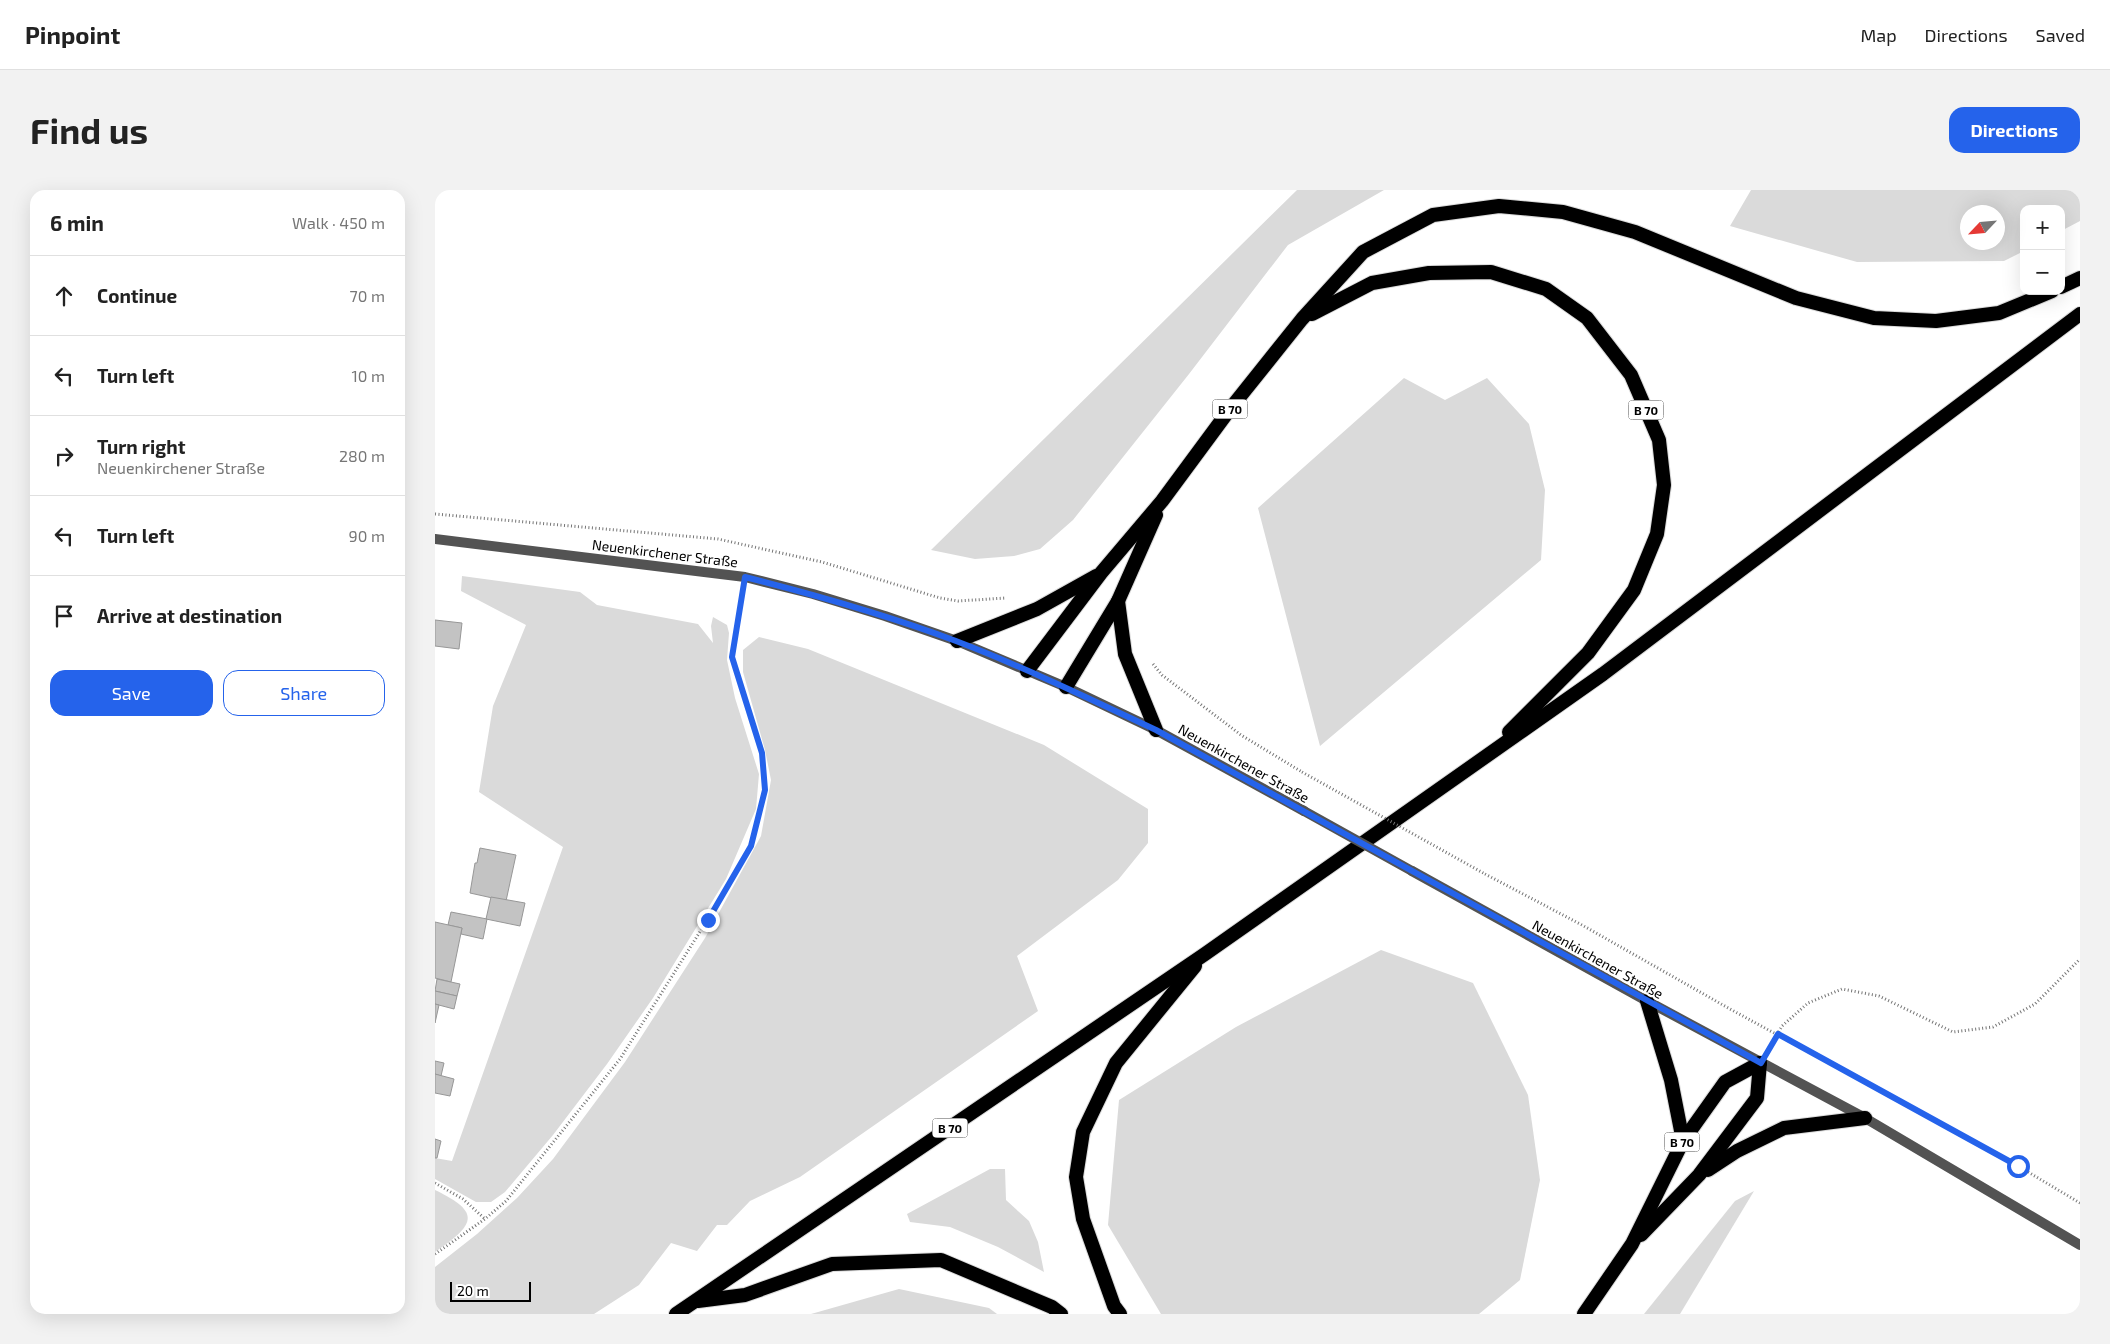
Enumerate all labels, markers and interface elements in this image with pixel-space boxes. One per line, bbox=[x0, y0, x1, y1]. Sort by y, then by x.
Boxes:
text: Pinpoint bbox=[25, 20, 120, 49]
text: Map bbox=[1860, 24, 1897, 46]
text: Directions bbox=[1925, 24, 2008, 46]
text: Saved bbox=[2036, 24, 2085, 46]
button: Directions bbox=[1949, 107, 2080, 153]
text: Find us bbox=[30, 109, 148, 151]
north arrow bbox=[1960, 205, 2005, 250]
map controls bbox=[2020, 205, 2065, 295]
button: + bbox=[2020, 205, 2065, 250]
text: 6 min bbox=[50, 210, 104, 235]
text: Walk · 450 m bbox=[292, 213, 385, 232]
button: − bbox=[2020, 250, 2065, 295]
icon: ahead bbox=[50, 282, 78, 310]
text: Continue bbox=[97, 284, 177, 307]
text: 70 m bbox=[350, 286, 385, 305]
icon: left bbox=[50, 362, 78, 390]
text: Turn left bbox=[97, 364, 174, 387]
text: 10 m bbox=[351, 366, 385, 385]
road number: B 70 bbox=[1213, 400, 1247, 418]
road number: B 70 bbox=[1629, 400, 1663, 420]
text: Turn right bbox=[97, 435, 185, 458]
icon: right bbox=[50, 442, 78, 470]
text: 280 m bbox=[339, 446, 385, 465]
text: Neuenkirchener Straße bbox=[97, 458, 265, 477]
icon: left bbox=[50, 522, 78, 550]
text: Turn left bbox=[97, 524, 174, 547]
text: 90 m bbox=[349, 526, 385, 545]
street label: Neuenkirchener Straße bbox=[591, 536, 739, 570]
icon: arrive bbox=[50, 602, 78, 630]
text: Arrive at destination bbox=[97, 604, 282, 627]
button: Save bbox=[50, 670, 213, 716]
button: Share bbox=[223, 670, 385, 716]
street label: Neuenkirchener Straße bbox=[1176, 720, 1312, 806]
route end bbox=[697, 909, 720, 932]
street label: Neuenkirchener Straße bbox=[1530, 916, 1666, 1002]
road number: B 70 bbox=[933, 1118, 967, 1138]
road number: B 70 bbox=[1665, 1132, 1699, 1152]
route start bbox=[2007, 1155, 2030, 1178]
scale bar bbox=[450, 1279, 531, 1302]
text: 20 m bbox=[457, 1282, 489, 1299]

